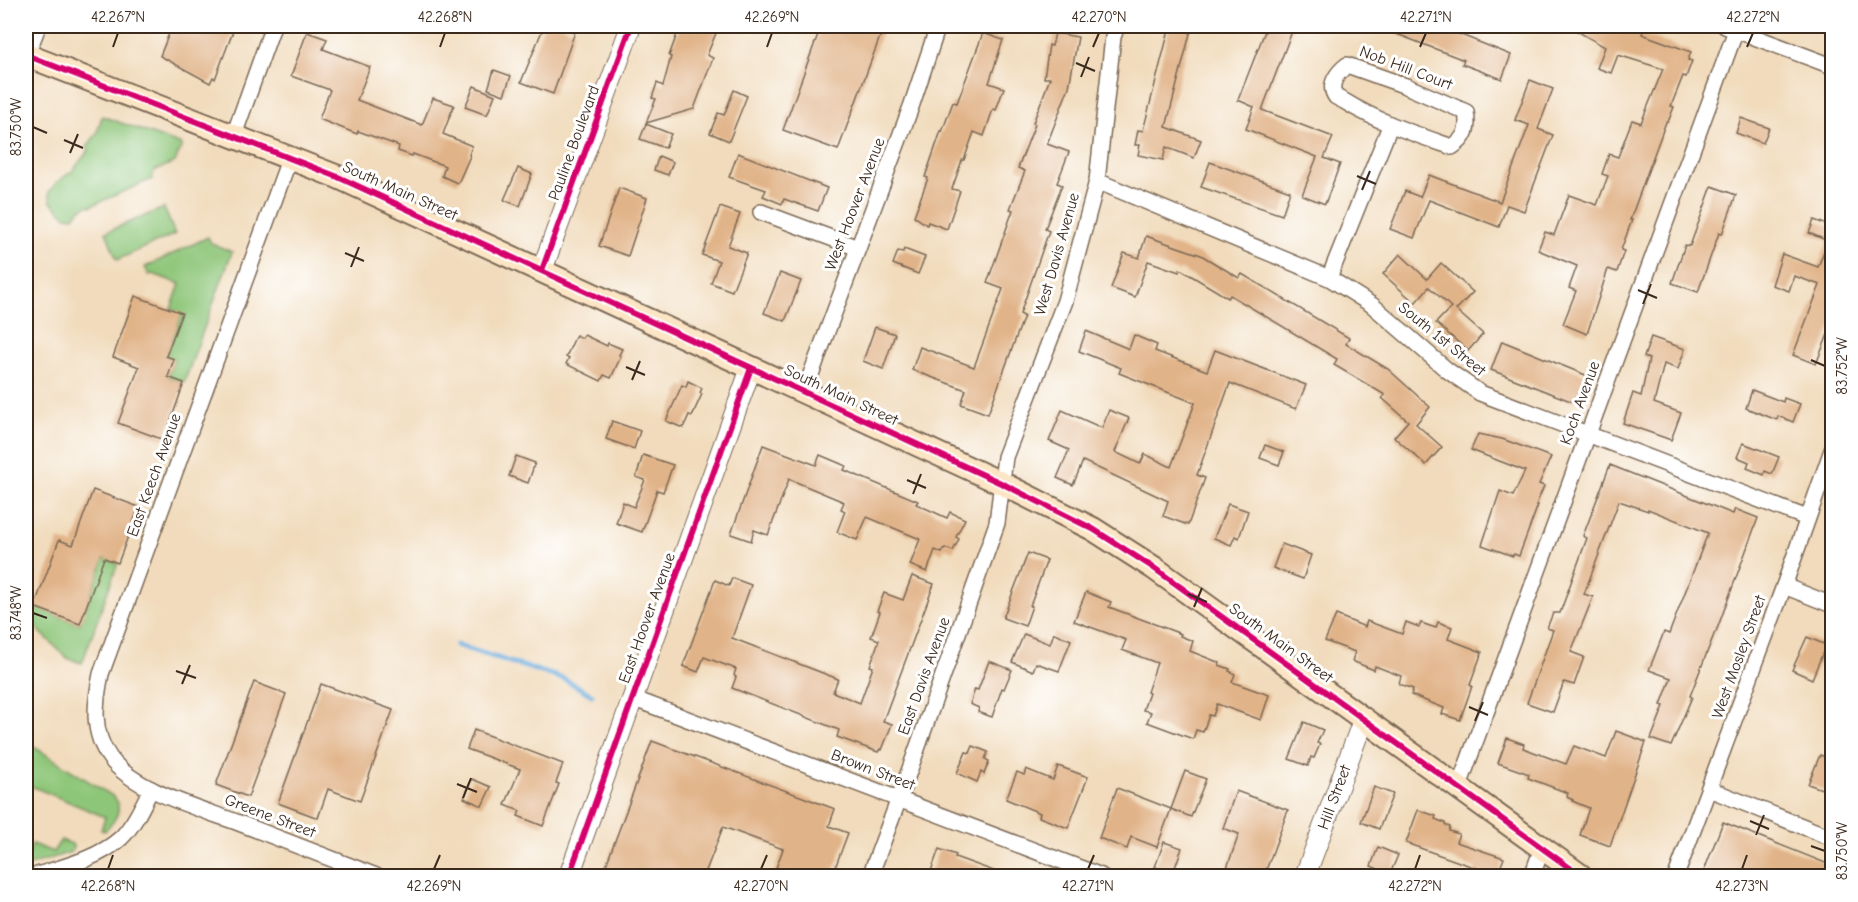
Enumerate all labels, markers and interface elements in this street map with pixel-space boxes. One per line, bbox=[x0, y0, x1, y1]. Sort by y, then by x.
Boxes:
text: 42.267°N bbox=[91, 8, 145, 26]
text: 42.268°N bbox=[418, 8, 472, 26]
text: 42.269°N bbox=[745, 8, 799, 26]
text: 42.270°N bbox=[1071, 8, 1127, 26]
text: 42.271°N bbox=[1400, 8, 1452, 26]
text: 42.272°N bbox=[1726, 8, 1780, 26]
street label: Nob Hill Court bbox=[1357, 42, 1455, 94]
street label: Pauline Boulevard bbox=[545, 83, 603, 203]
text: 83.750°W bbox=[7, 98, 25, 156]
street label: West Hoover Avenue bbox=[821, 135, 889, 273]
street label: South Main Street bbox=[340, 158, 460, 225]
street label: West Davis Avenue bbox=[1031, 191, 1083, 317]
street label: South 1st Street bbox=[1395, 298, 1490, 380]
text: 83.752°W bbox=[1833, 337, 1851, 395]
street label: Koch Avenue bbox=[1557, 359, 1603, 447]
street label: South Main Street bbox=[781, 361, 901, 429]
street label: East Keech Avenue bbox=[123, 411, 185, 539]
street label: East Hoover Avenue bbox=[615, 550, 679, 686]
text: 83.748°W bbox=[7, 585, 25, 641]
street label: West Mosley Street bbox=[1708, 593, 1770, 721]
street label: South Main Street bbox=[1226, 599, 1337, 687]
street label: East Davis Avenue bbox=[894, 615, 954, 737]
street label: Brown Street bbox=[829, 746, 918, 794]
street label: Hill Street bbox=[1314, 762, 1355, 832]
street label: Greene Street bbox=[222, 790, 318, 842]
text: 83.750°W bbox=[1833, 822, 1851, 880]
text: 42.268°N bbox=[81, 877, 135, 895]
text: 42.269°N bbox=[407, 877, 461, 895]
text: 42.270°N bbox=[733, 877, 789, 895]
text: 42.271°N bbox=[1062, 877, 1114, 895]
text: 42.272°N bbox=[1388, 877, 1442, 895]
text: 42.273°N bbox=[1715, 877, 1769, 895]

